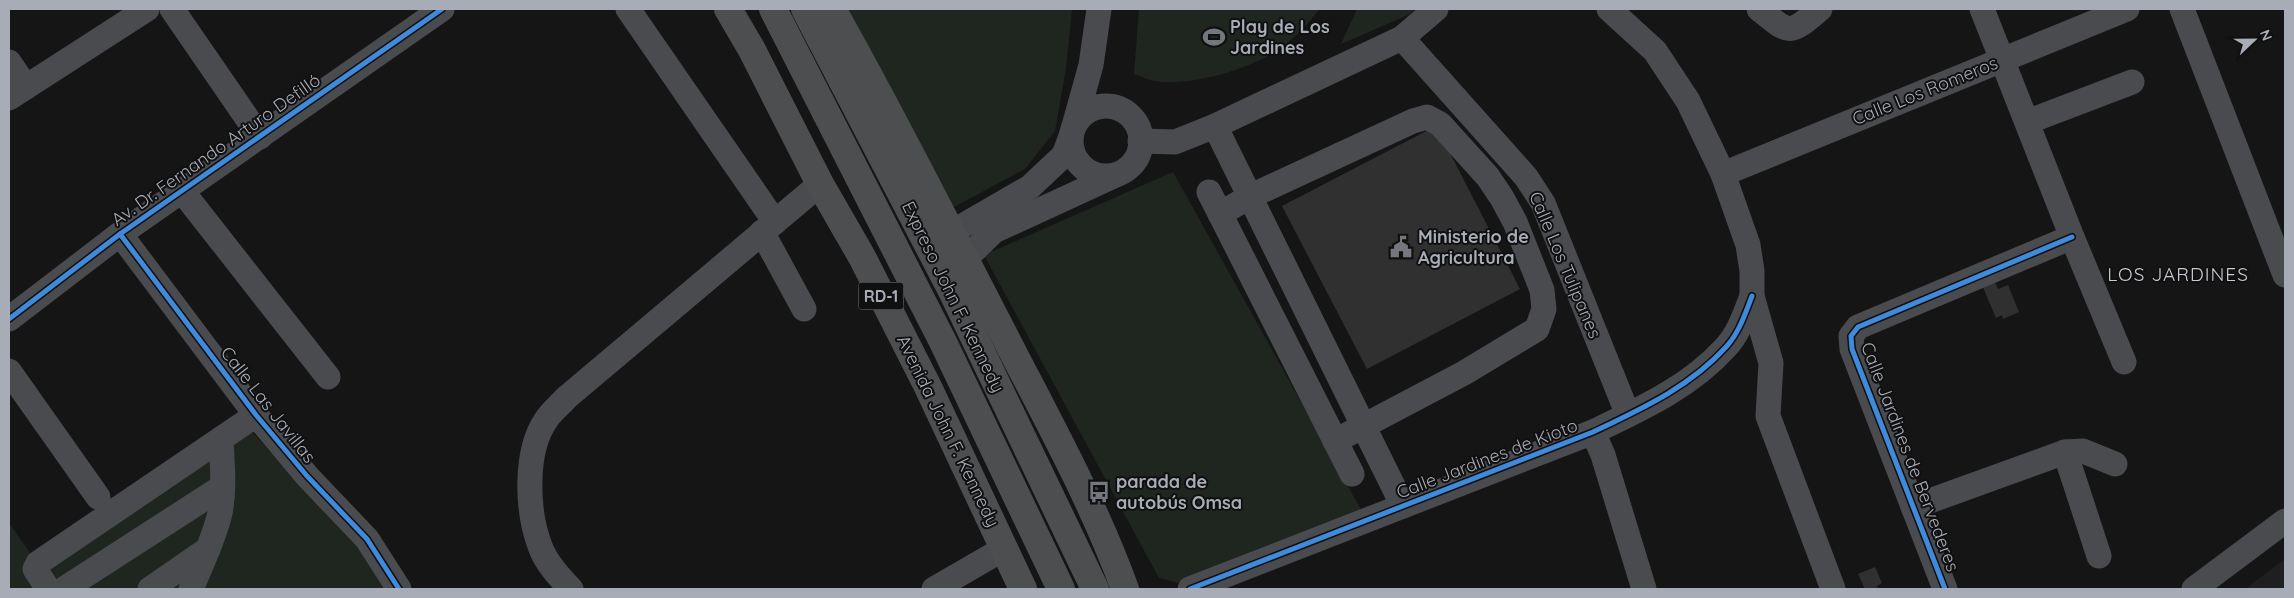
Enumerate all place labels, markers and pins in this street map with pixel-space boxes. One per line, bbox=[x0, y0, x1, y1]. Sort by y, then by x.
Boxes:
place label: Play de Los Jardines bbox=[1230, 15, 1330, 59]
sports icon: Play de Los Jardines bbox=[1201, 24, 1227, 50]
place label: Ministerio de Agricultura bbox=[1418, 225, 1529, 269]
public building icon: Ministerio de Agricultura bbox=[1388, 234, 1414, 260]
place label: parada de autobús Omsa bbox=[1116, 470, 1242, 514]
bus stop icon: parada de autobús Omsa bbox=[1086, 479, 1112, 505]

